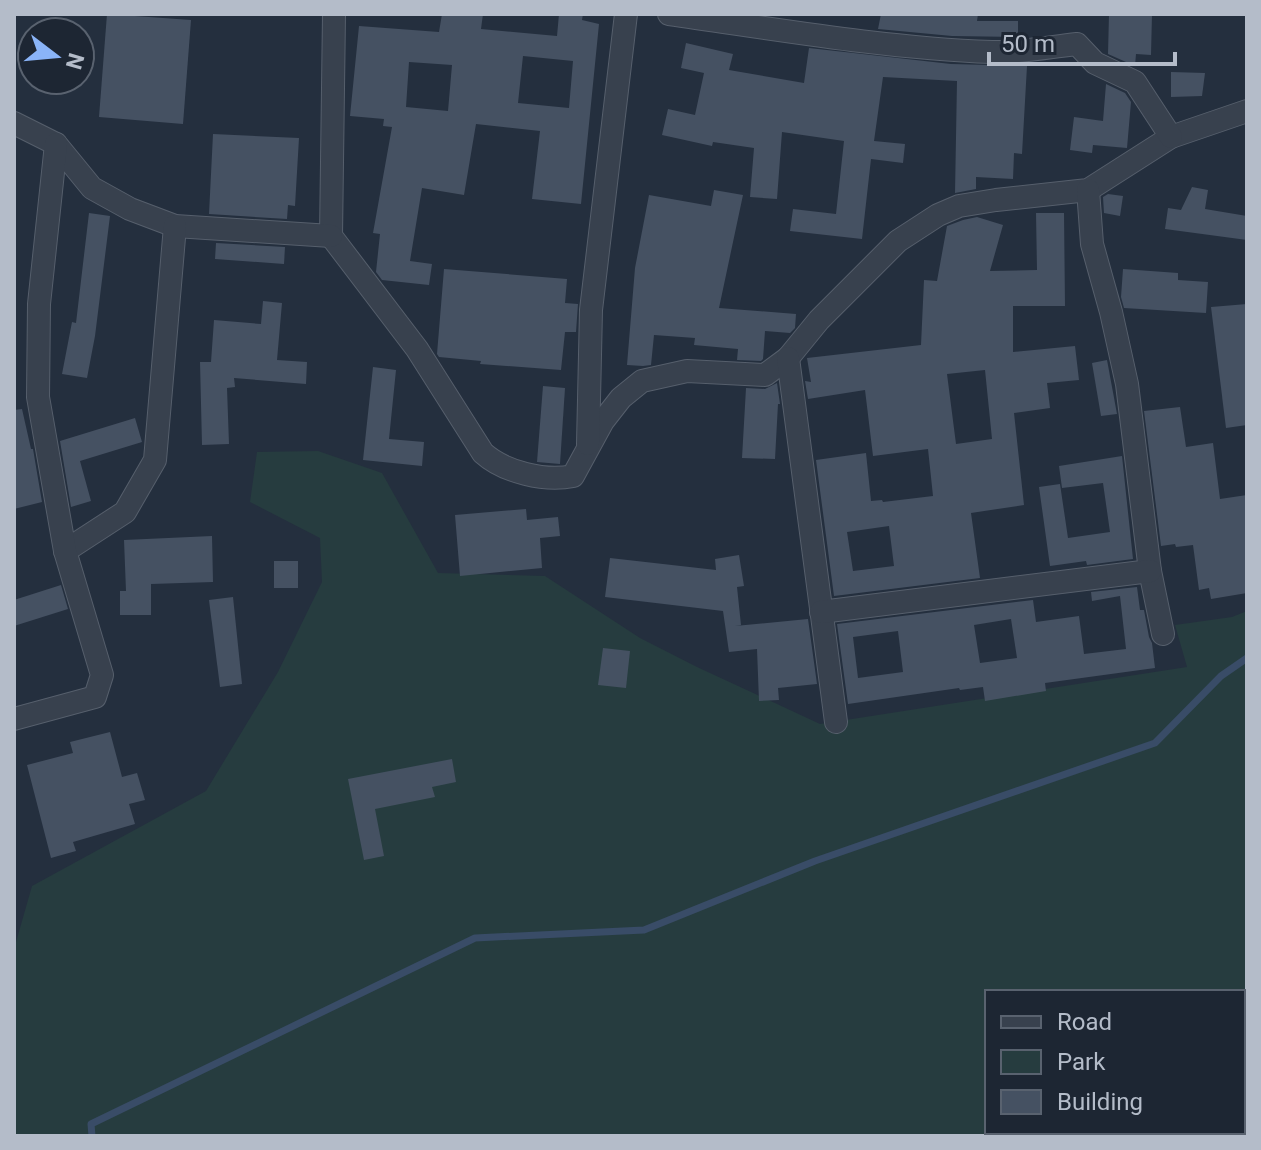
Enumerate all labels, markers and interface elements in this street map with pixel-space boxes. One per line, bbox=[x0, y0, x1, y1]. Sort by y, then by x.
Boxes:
north arrow bbox=[16, 16, 96, 96]
scale bar bbox=[989, 16, 1175, 66]
text: 50 m bbox=[1001, 30, 1055, 58]
text: N bbox=[61, 50, 89, 72]
legend bbox=[985, 990, 1245, 1134]
text: Road bbox=[1057, 1008, 1112, 1036]
text: Park bbox=[1057, 1048, 1106, 1076]
text: Building bbox=[1057, 1088, 1143, 1116]

